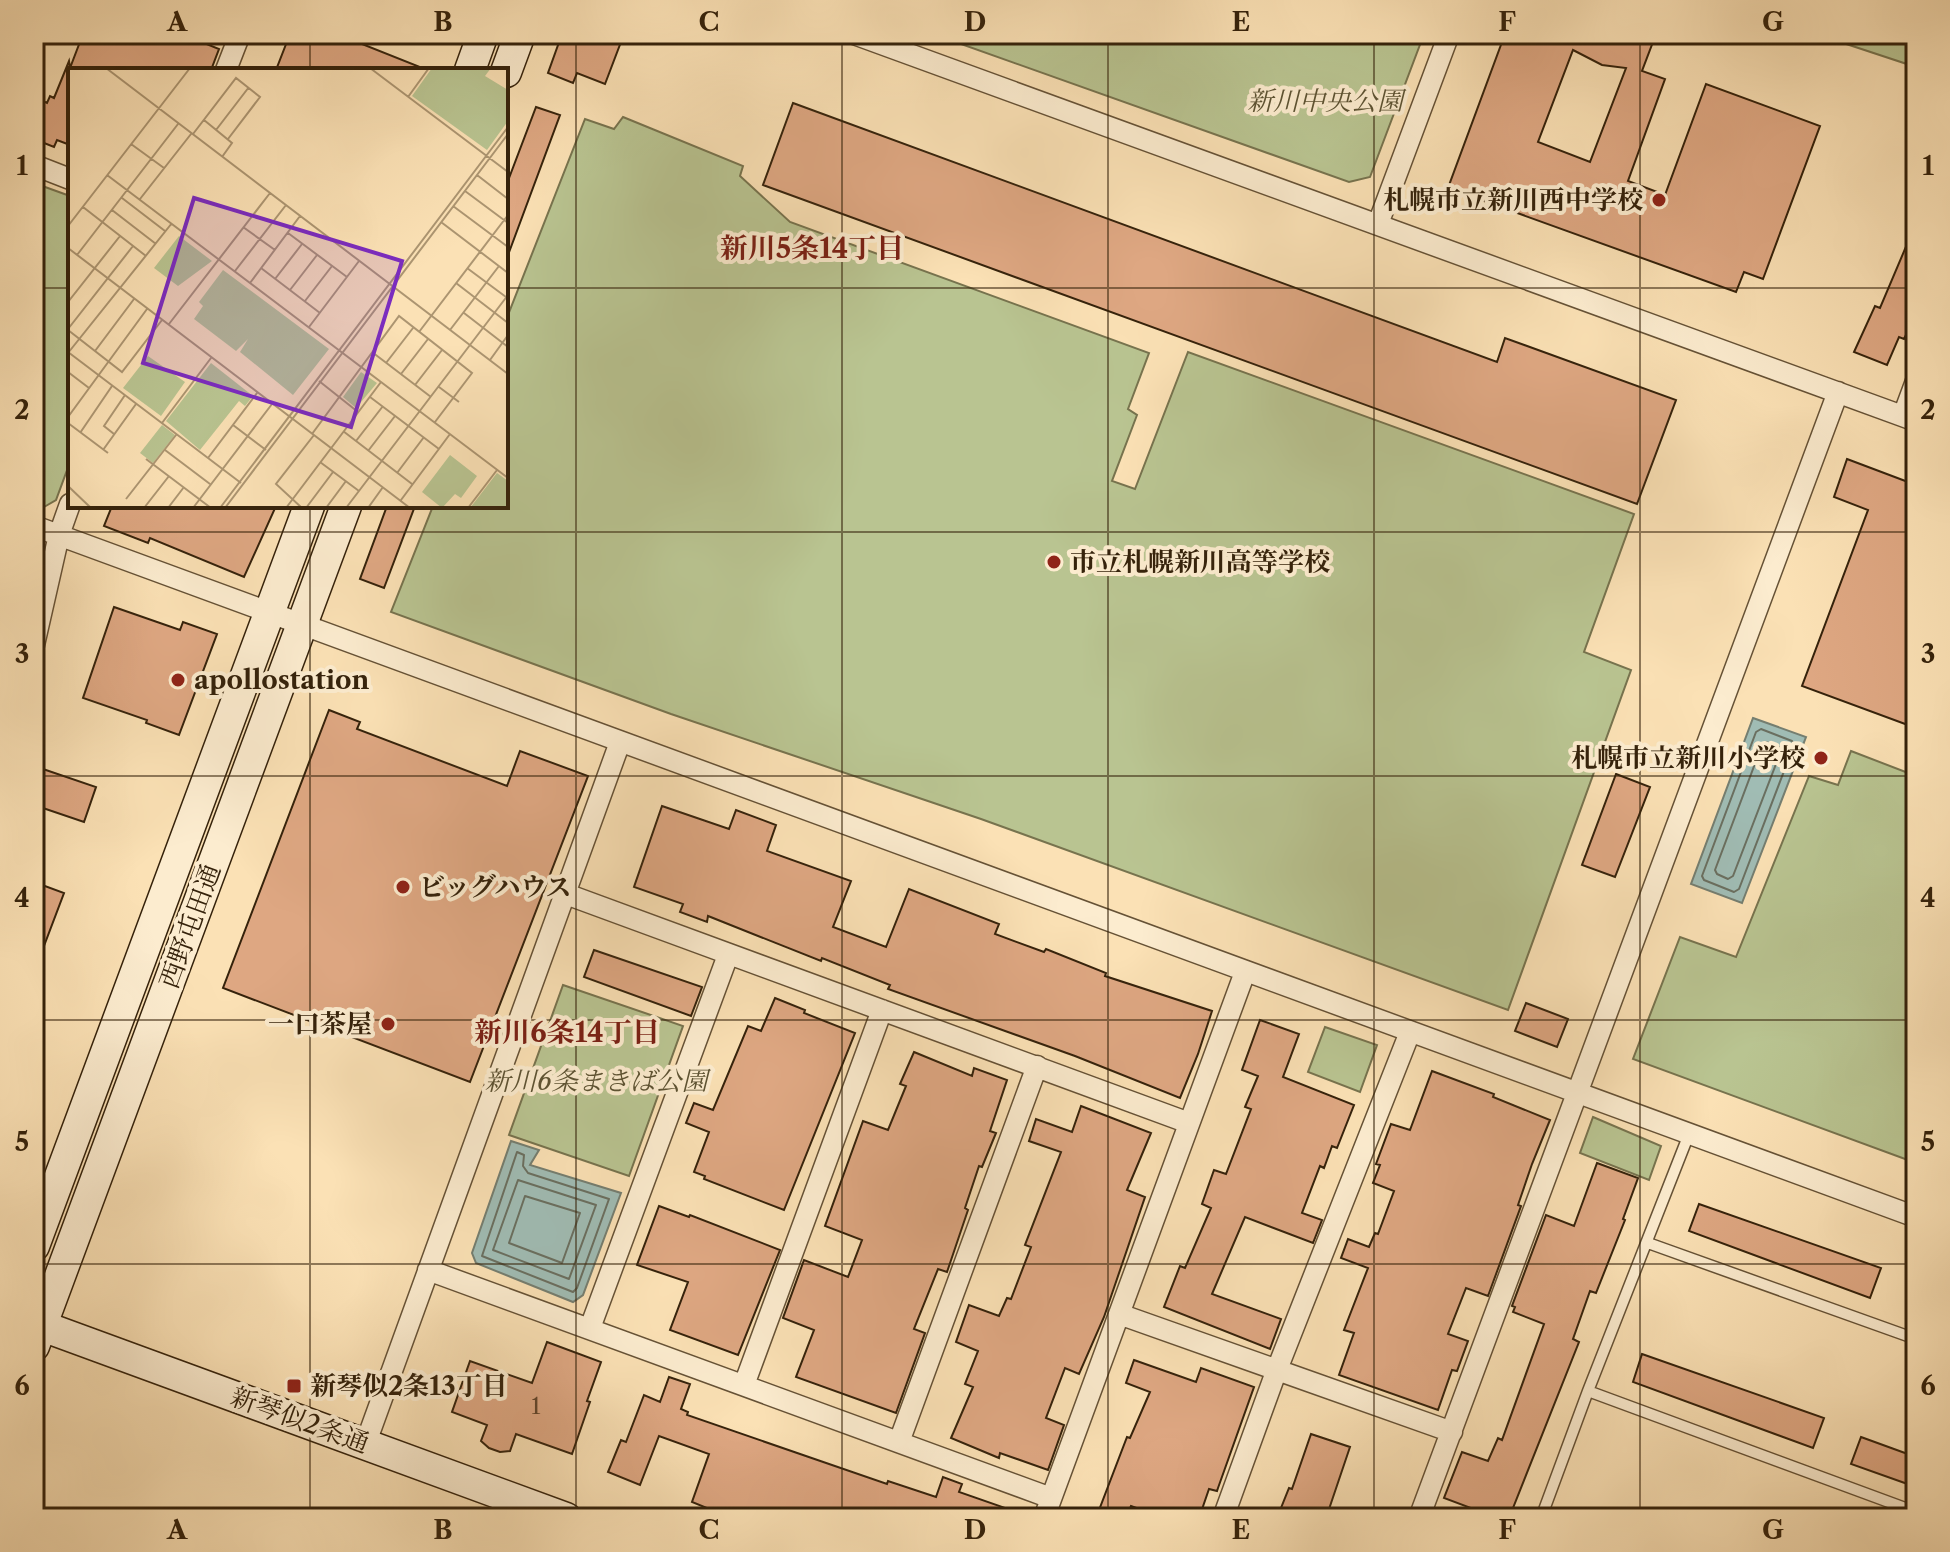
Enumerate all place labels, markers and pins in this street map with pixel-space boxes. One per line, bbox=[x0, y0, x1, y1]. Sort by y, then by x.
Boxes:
place label: 札幌市立新川西中学校 bbox=[1383, 184, 1643, 216]
marker: 札幌市立新川西中学校 bbox=[1650, 191, 1668, 209]
place label: 市立札幌新川高等学校 bbox=[1070, 546, 1330, 578]
marker: 市立札幌新川高等学校 bbox=[1045, 553, 1063, 571]
place label: apollostation bbox=[194, 664, 370, 696]
marker: apollostation bbox=[169, 671, 187, 689]
place label: 札幌市立新川小学校 bbox=[1571, 742, 1805, 774]
marker: 札幌市立新川小学校 bbox=[1812, 749, 1830, 767]
place label: ビッグハウス bbox=[419, 871, 572, 903]
marker: ビッグハウス bbox=[394, 878, 412, 896]
place label: 一口茶屋 bbox=[268, 1008, 372, 1040]
marker: 一口茶屋 bbox=[379, 1015, 397, 1033]
place label: 新琴似2条13丁目 bbox=[310, 1370, 508, 1402]
marker: 新琴似2条13丁目 bbox=[285, 1377, 303, 1395]

